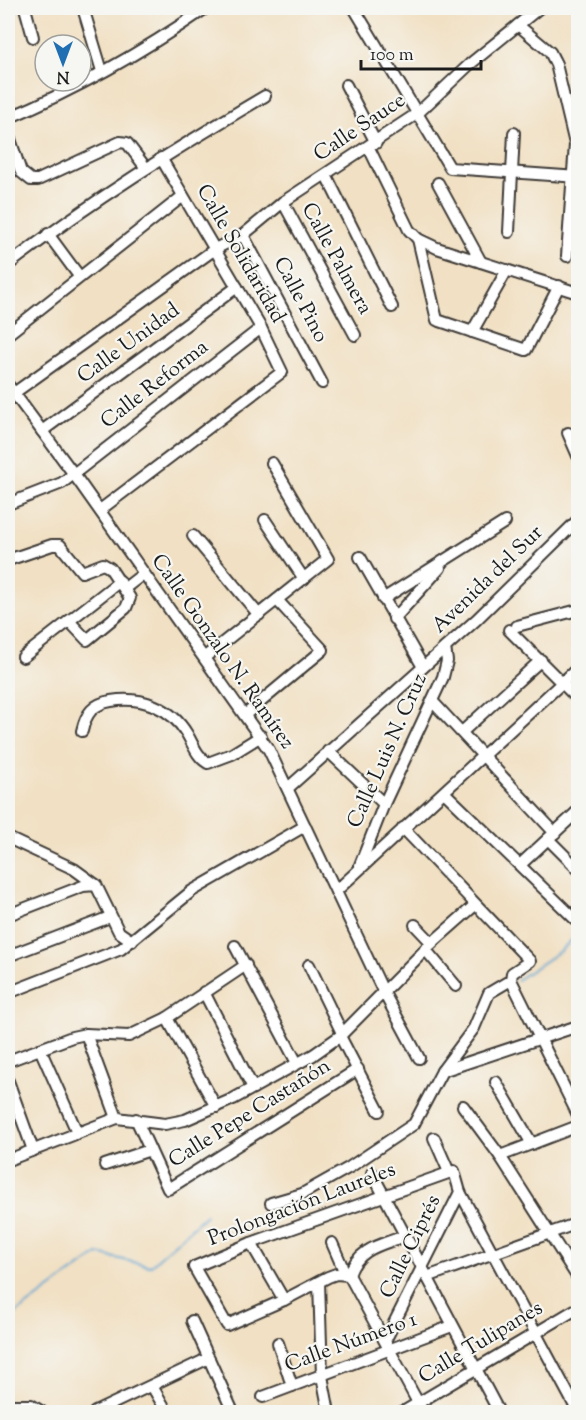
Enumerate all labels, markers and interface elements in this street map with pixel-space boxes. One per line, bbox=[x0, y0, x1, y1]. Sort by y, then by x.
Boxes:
north arrow bbox=[33, 33, 93, 93]
scale bar bbox=[361, 33, 481, 71]
text: 100 m bbox=[370, 43, 414, 69]
text: N bbox=[56, 64, 69, 87]
street label: Calle Sauce bbox=[308, 86, 412, 170]
street label: Calle Solidaridad bbox=[188, 179, 292, 329]
street label: Calle Palmera bbox=[293, 198, 379, 321]
street label: Calle Pino bbox=[265, 252, 335, 348]
street label: Calle Unidad bbox=[71, 296, 187, 392]
street label: Calle Reforma bbox=[95, 333, 216, 437]
street label: Avenida del Sur bbox=[426, 519, 550, 641]
street label: Calle Gonzalo N. Ramírez bbox=[143, 548, 301, 756]
street label: Calle Luis N. Cruz bbox=[340, 669, 436, 833]
street label: Calle Pepe Castañón bbox=[163, 1052, 337, 1176]
street label: Prolongación Laureles bbox=[204, 1155, 400, 1255]
street label: Calle Ciprés bbox=[373, 1190, 449, 1304]
street label: Calle Tulipanes bbox=[413, 1294, 549, 1392]
street label: Calle Número 1 bbox=[281, 1305, 421, 1381]

